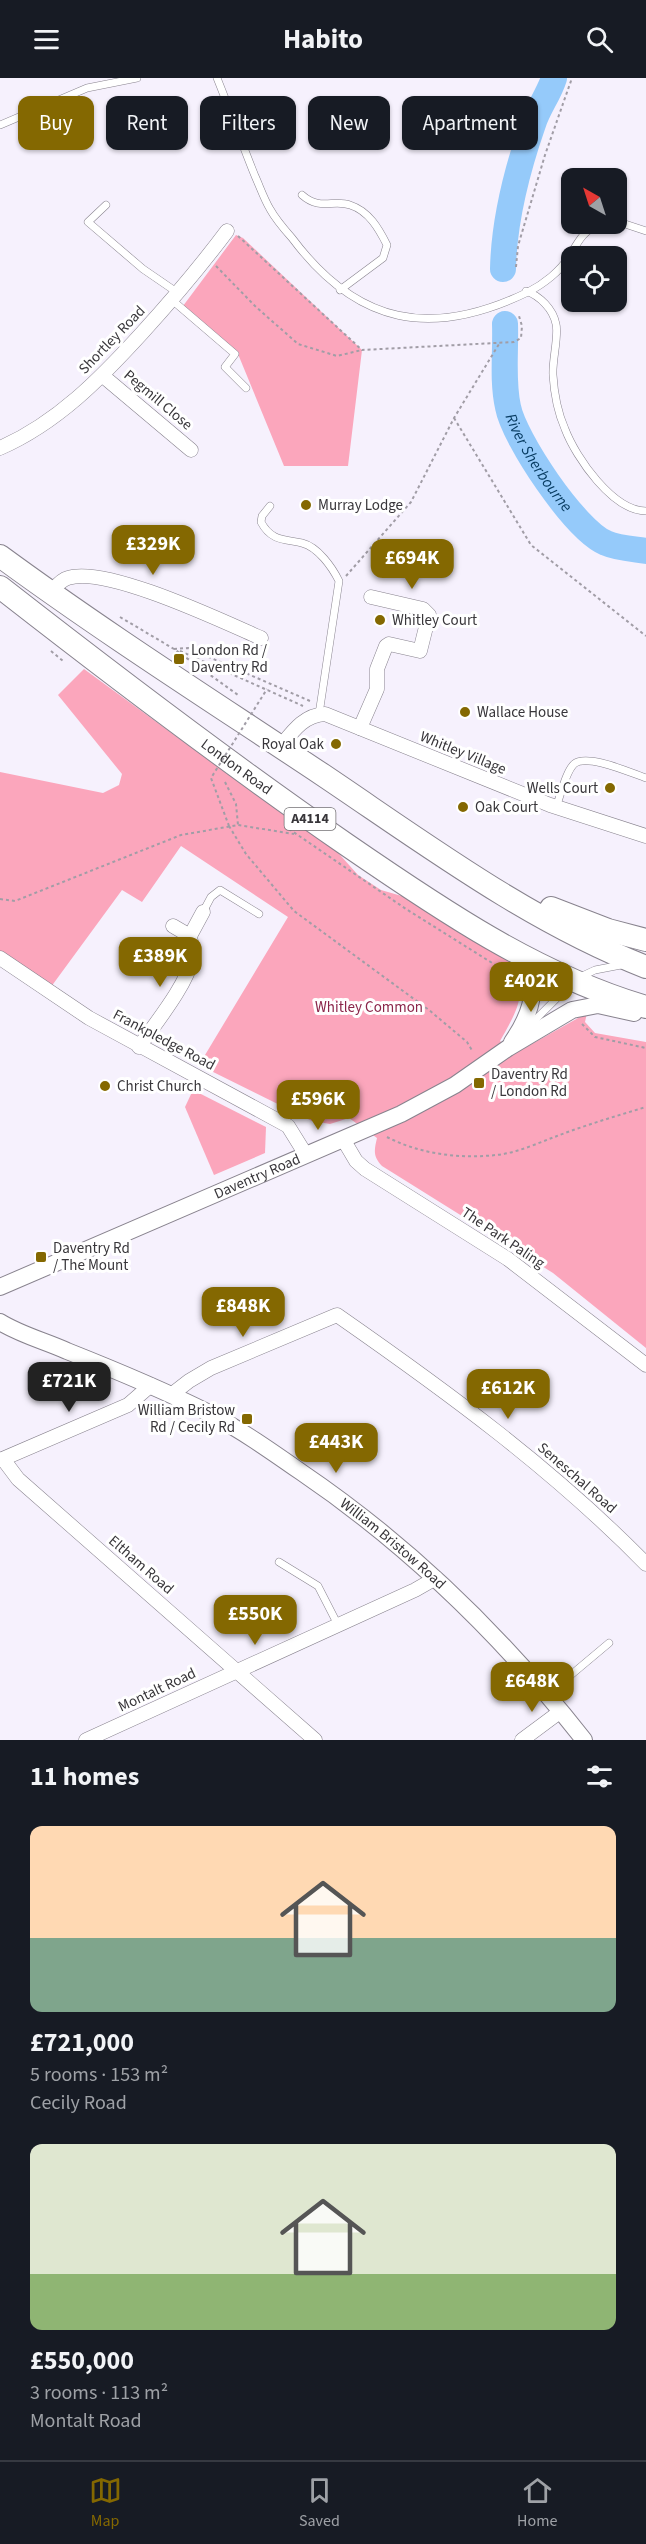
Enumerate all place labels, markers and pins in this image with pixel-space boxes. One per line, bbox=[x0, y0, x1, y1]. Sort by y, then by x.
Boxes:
place label: Murray Lodge bbox=[318, 495, 403, 516]
marker: Murray Lodge bbox=[299, 498, 313, 512]
pin: £329K bbox=[111, 525, 195, 576]
pin: £694K bbox=[370, 539, 454, 590]
place label: Whitley Court bbox=[392, 610, 477, 631]
marker: Whitley Court bbox=[373, 613, 387, 627]
place label: London Rd / Daventry Rd bbox=[191, 640, 268, 678]
marker: London Rd / Daventry Rd bbox=[172, 652, 186, 666]
place label: Wallace House bbox=[477, 702, 568, 723]
marker: Wallace House bbox=[458, 705, 472, 719]
place label: Royal Oak bbox=[262, 734, 325, 755]
marker: Royal Oak bbox=[329, 737, 343, 751]
place label: Wells Court bbox=[527, 778, 598, 799]
marker: Wells Court bbox=[603, 781, 617, 795]
place label: Oak Court bbox=[475, 797, 538, 818]
marker: Oak Court bbox=[456, 800, 470, 814]
pin: £389K bbox=[118, 937, 202, 988]
pin: £402K bbox=[489, 962, 573, 1013]
place label: Daventry Rd / London Rd bbox=[491, 1064, 568, 1102]
place label: Christ Church bbox=[117, 1076, 202, 1097]
marker: Daventry Rd / London Rd bbox=[472, 1076, 486, 1090]
marker: Christ Church bbox=[98, 1079, 112, 1093]
pin: £596K bbox=[276, 1080, 360, 1131]
place label: Daventry Rd / The Mount bbox=[53, 1238, 130, 1276]
marker: Daventry Rd / The Mount bbox=[34, 1250, 48, 1264]
pin: £848K bbox=[201, 1287, 285, 1338]
pin: £721K bbox=[27, 1362, 111, 1413]
pin: £612K bbox=[466, 1369, 550, 1420]
place label: William Bristow Rd / Cecily Rd bbox=[138, 1400, 235, 1438]
marker: William Bristow Rd / Cecily Rd bbox=[240, 1412, 254, 1426]
pin: £443K bbox=[294, 1423, 378, 1474]
pin: £550K bbox=[213, 1595, 297, 1646]
pin: £648K bbox=[490, 1662, 574, 1713]

